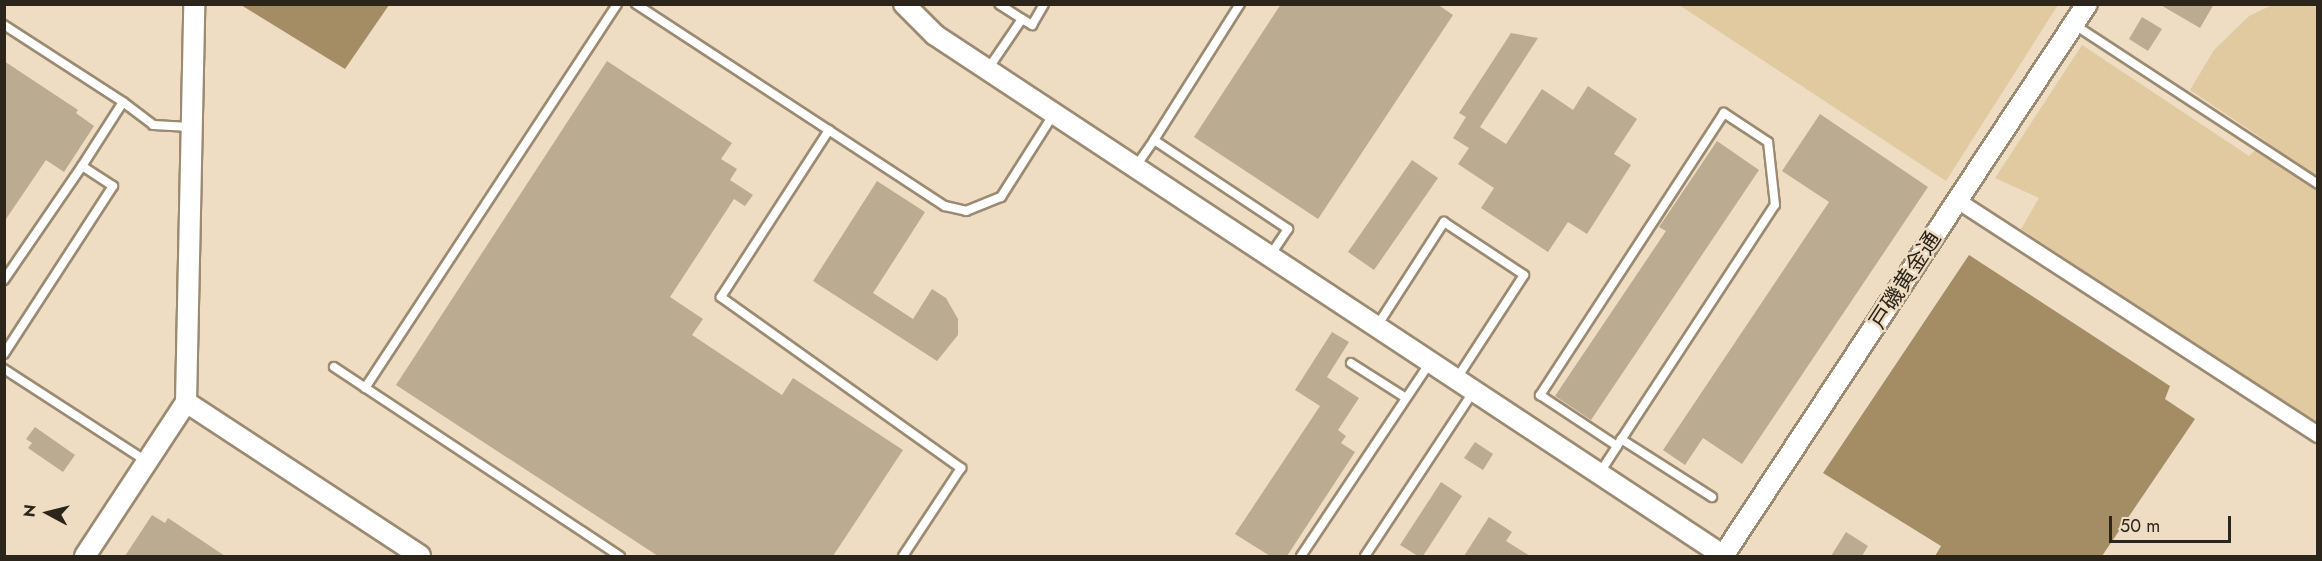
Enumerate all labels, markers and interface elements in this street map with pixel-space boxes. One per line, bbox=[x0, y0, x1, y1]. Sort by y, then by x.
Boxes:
street label: 戸磯黄金通 bbox=[1864, 227, 1946, 333]
north arrow bbox=[18, 483, 78, 543]
text: N bbox=[17, 503, 42, 518]
scale bar bbox=[2112, 504, 2234, 542]
text: 50 m bbox=[2120, 513, 2160, 539]

